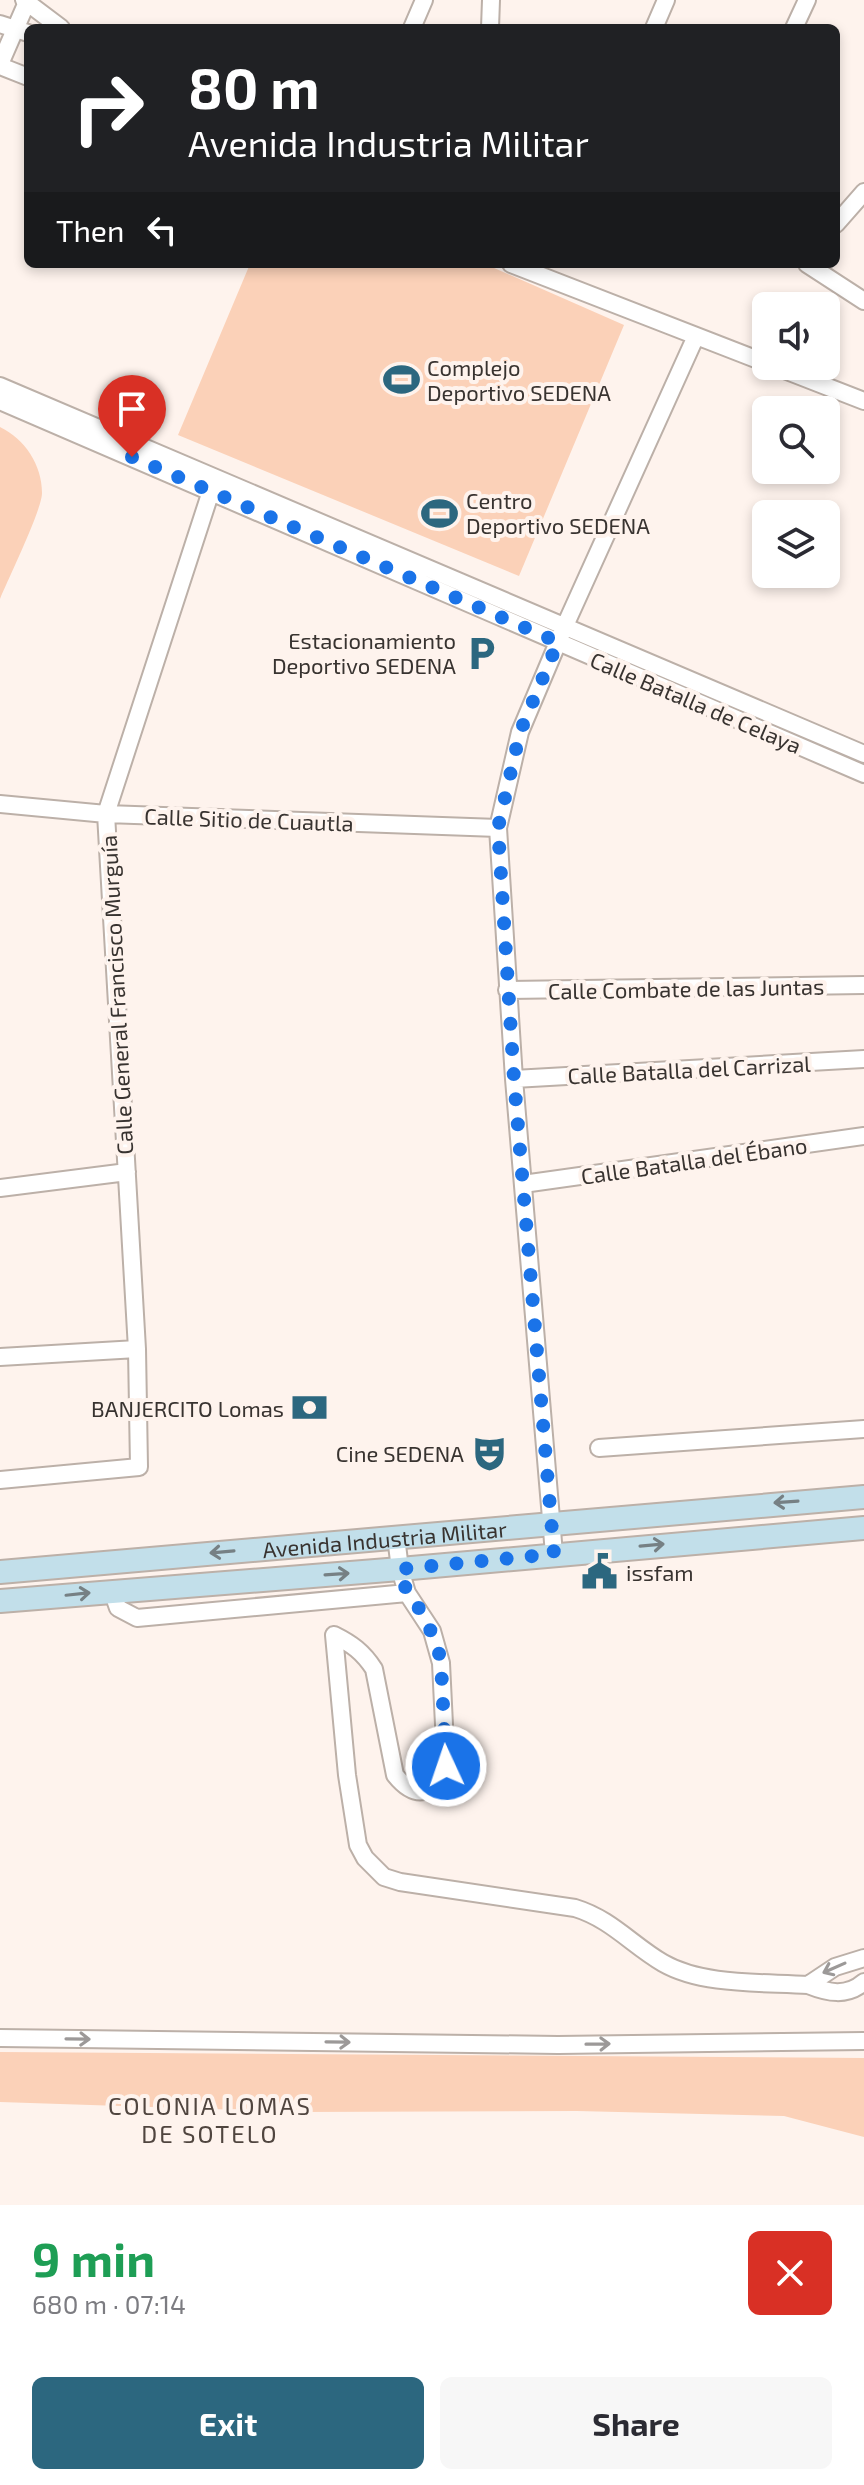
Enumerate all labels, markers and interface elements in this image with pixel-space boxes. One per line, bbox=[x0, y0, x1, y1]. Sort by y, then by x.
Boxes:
text: 80 m bbox=[188, 53, 320, 120]
icon: right bbox=[56, 56, 160, 160]
text: Avenida Industria Militar bbox=[188, 121, 589, 164]
icon: left bbox=[140, 208, 184, 252]
text: Then bbox=[56, 212, 124, 248]
map controls bbox=[752, 292, 840, 588]
button: sound bbox=[752, 292, 840, 380]
place label: Complejo Deportivo SEDENA bbox=[427, 354, 611, 405]
sports icon: Complejo Deportivo SEDENA bbox=[382, 361, 420, 399]
pin bbox=[98, 375, 166, 457]
icon: arrive bbox=[110, 387, 154, 431]
button: search bbox=[752, 396, 840, 484]
place label: Centro Deportivo SEDENA bbox=[466, 487, 650, 538]
sports icon: Centro Deportivo SEDENA bbox=[421, 494, 459, 532]
button: layers bbox=[752, 500, 840, 588]
place label: Estacionamiento Deportivo SEDENA bbox=[272, 627, 456, 678]
parking icon: Estacionamiento Deportivo SEDENA bbox=[463, 634, 501, 672]
street label: Calle Batalla de Celaya bbox=[587, 646, 805, 758]
street label: Calle Sitio de Cuautla bbox=[144, 802, 354, 836]
street label: Calle General Francisco Murguía bbox=[95, 835, 137, 1155]
street label: Calle Combate de las Juntas bbox=[548, 973, 824, 1003]
street label: Calle Batalla del Carrizal bbox=[567, 1050, 812, 1088]
street label: Calle Batalla del Ébano bbox=[579, 1131, 809, 1189]
bank icon: BANJERCITO Lomas bbox=[291, 1389, 329, 1427]
place label: BANJERCITO Lomas bbox=[91, 1395, 284, 1421]
theatre icon: Cine SEDENA bbox=[471, 1434, 509, 1472]
place label: Cine SEDENA bbox=[336, 1440, 464, 1466]
one-way arrow bbox=[773, 1495, 800, 1510]
street label: Avenida Industria Militar bbox=[261, 1515, 508, 1562]
one-way arrow bbox=[638, 1537, 665, 1552]
one-way arrow bbox=[209, 1545, 236, 1560]
public building icon: issfam bbox=[581, 1553, 619, 1591]
place label: issfam bbox=[626, 1559, 694, 1585]
one-way arrow bbox=[323, 1566, 350, 1581]
one-way arrow bbox=[64, 1587, 91, 1602]
position arrow bbox=[404, 1724, 488, 1808]
one-way arrow bbox=[823, 1961, 847, 1976]
one-way arrow bbox=[64, 2031, 91, 2047]
one-way arrow bbox=[324, 2034, 351, 2050]
one-way arrow bbox=[584, 2037, 611, 2052]
district label: COLONIA LOMAS DE SOTELO bbox=[108, 2091, 312, 2148]
text: 9 min bbox=[32, 2229, 155, 2287]
button: close bbox=[748, 2231, 832, 2315]
text: 680 m · 07:14 bbox=[32, 2288, 186, 2319]
button: Exit bbox=[32, 2377, 424, 2469]
button: Share bbox=[440, 2377, 832, 2469]

